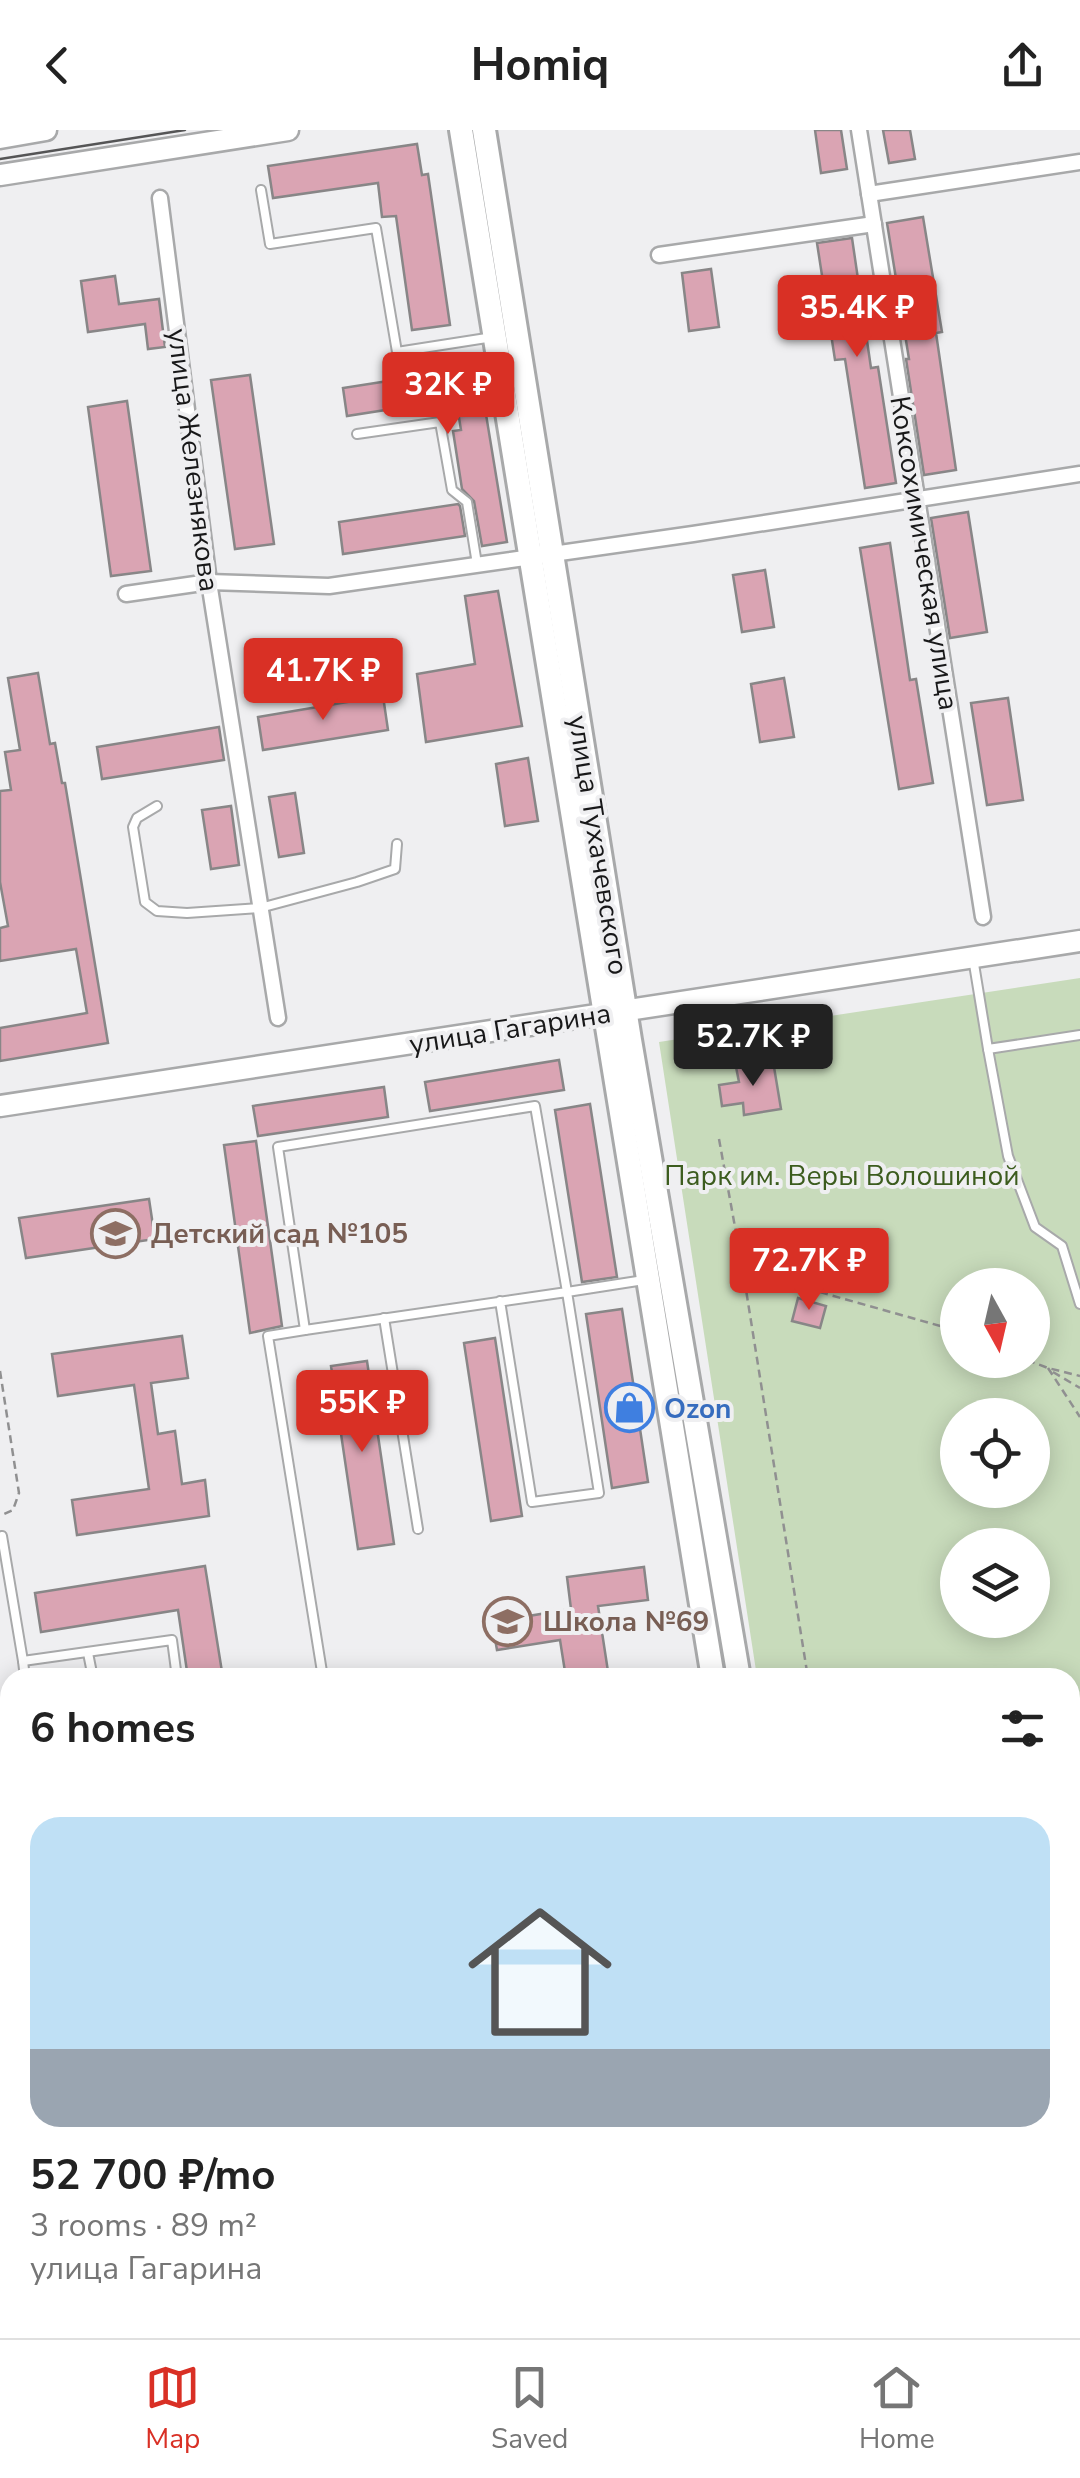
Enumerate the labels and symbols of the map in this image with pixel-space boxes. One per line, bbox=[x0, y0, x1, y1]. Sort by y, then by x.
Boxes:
pin: 35.4K ₽ bbox=[765, 275, 949, 360]
street label: улица Железнякова bbox=[158, 326, 228, 594]
pin: 32K ₽ bbox=[378, 352, 518, 437]
street label: Коксохимическая улица bbox=[880, 393, 968, 713]
pin: 41.7K ₽ bbox=[231, 638, 415, 723]
street label: улица Тухачевского bbox=[559, 713, 637, 978]
street label: улица Гагарина bbox=[407, 994, 614, 1064]
pin: 52.7K ₽ bbox=[661, 1004, 845, 1089]
park label: Парк им. Веры Волошиной bbox=[664, 1157, 1020, 1195]
school or university icon: Детский сад №105 bbox=[90, 1207, 142, 1259]
place label: Детский сад №105 bbox=[151, 1215, 408, 1253]
pin: 72.7K ₽ bbox=[717, 1228, 901, 1313]
north arrow bbox=[940, 1268, 1050, 1378]
pin: 55K ₽ bbox=[292, 1370, 432, 1455]
shop icon: Ozon bbox=[603, 1382, 655, 1434]
place label: Ozon bbox=[664, 1390, 731, 1428]
school or university icon: Школа №69 bbox=[482, 1595, 534, 1647]
place label: Школа №69 bbox=[543, 1603, 709, 1641]

